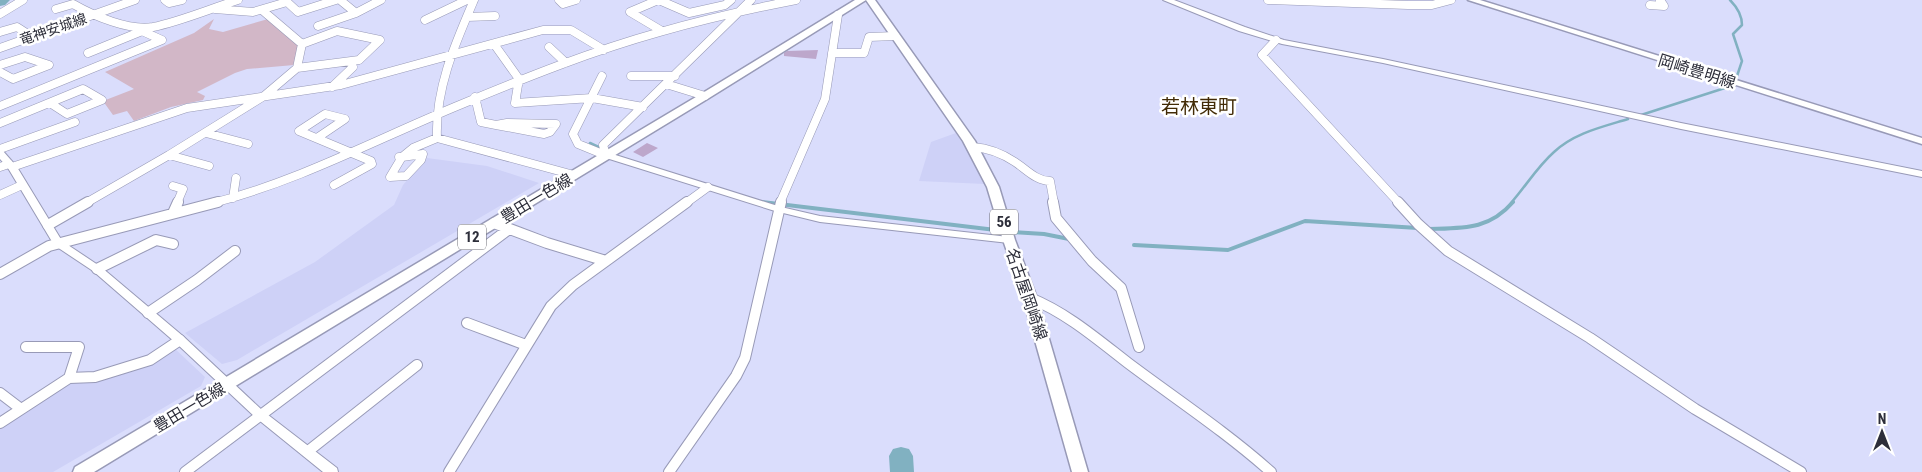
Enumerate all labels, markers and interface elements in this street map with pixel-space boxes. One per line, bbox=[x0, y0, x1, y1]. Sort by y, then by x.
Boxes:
street label: 竜神安城線 bbox=[17, 10, 89, 48]
street label: 岡崎豊明線 bbox=[1656, 51, 1738, 92]
district label: 若林東町 bbox=[1161, 95, 1237, 118]
street label: 豊田一色線 bbox=[497, 170, 575, 227]
road number: 56 bbox=[990, 210, 1018, 234]
road number: 12 bbox=[458, 224, 486, 250]
street label: 名古屋岡崎線 bbox=[1002, 246, 1051, 343]
street label: 豊田一色線 bbox=[150, 379, 228, 436]
north arrow bbox=[1857, 407, 1907, 457]
text: N bbox=[1878, 411, 1886, 427]

